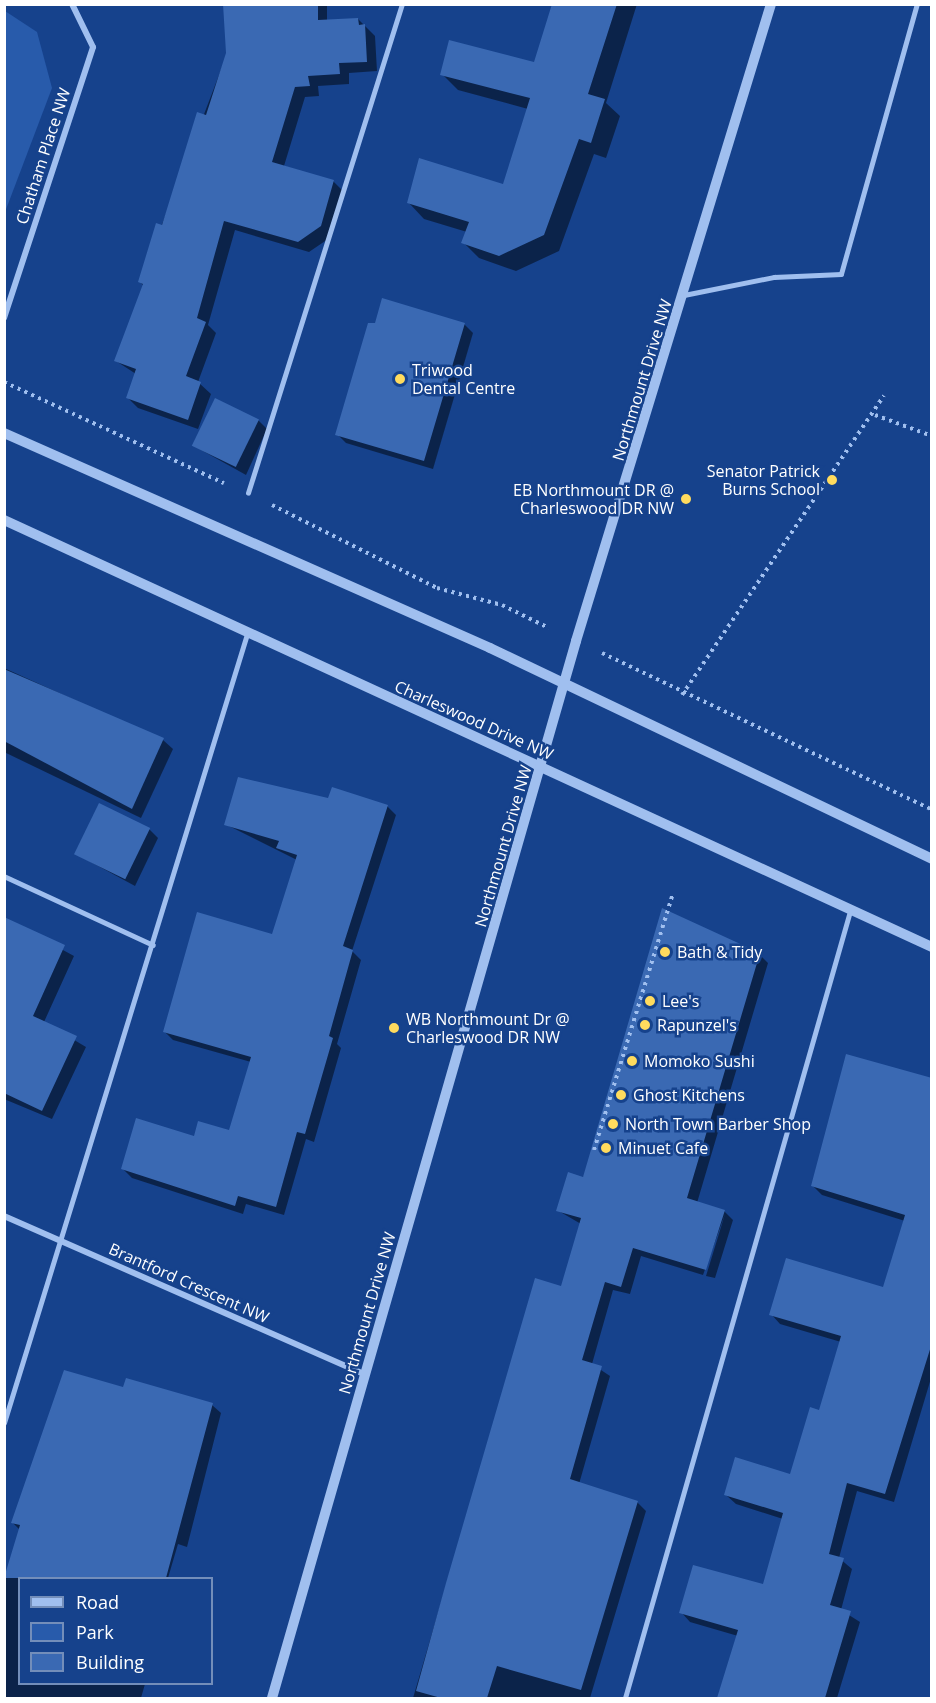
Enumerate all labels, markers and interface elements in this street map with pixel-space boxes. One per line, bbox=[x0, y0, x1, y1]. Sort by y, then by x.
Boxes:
street label: Chatham Place NW bbox=[12, 85, 74, 227]
street label: Northmount Drive NW bbox=[608, 297, 676, 463]
place label: Triwood Dental Centre bbox=[412, 360, 515, 398]
marker: Triwood Dental Centre bbox=[393, 372, 407, 386]
place label: Senator Patrick Burns School bbox=[707, 461, 820, 499]
marker: Senator Patrick Burns School bbox=[825, 473, 839, 487]
place label: EB Northmount DR @ Charleswood DR NW bbox=[513, 480, 674, 518]
marker: EB Northmount DR @ Charleswood DR NW bbox=[679, 492, 693, 506]
street label: Charleswood Drive NW bbox=[392, 676, 556, 764]
street label: Northmount Drive NW bbox=[471, 763, 535, 929]
place label: Bath & Tidy bbox=[677, 942, 762, 962]
marker: Bath & Tidy bbox=[658, 945, 672, 959]
place label: Lee's bbox=[662, 991, 699, 1011]
marker: Lee's bbox=[643, 994, 657, 1008]
place label: WB Northmount Dr @ Charleswood DR NW bbox=[406, 1009, 570, 1047]
place label: Rapunzel's bbox=[657, 1015, 737, 1035]
marker: Rapunzel's bbox=[638, 1018, 652, 1032]
marker: WB Northmount Dr @ Charleswood DR NW bbox=[387, 1021, 401, 1035]
place label: Momoko Sushi bbox=[644, 1051, 755, 1071]
marker: Momoko Sushi bbox=[625, 1054, 639, 1068]
place label: Ghost Kitchens bbox=[633, 1085, 745, 1105]
marker: Ghost Kitchens bbox=[614, 1088, 628, 1102]
place label: North Town Barber Shop bbox=[625, 1114, 811, 1134]
marker: North Town Barber Shop bbox=[606, 1117, 620, 1131]
place label: Minuet Cafe bbox=[618, 1138, 708, 1158]
marker: Minuet Cafe bbox=[599, 1141, 613, 1155]
street label: Northmount Drive NW bbox=[335, 1230, 399, 1396]
street label: Brantford Crescent NW bbox=[106, 1239, 272, 1327]
legend bbox=[18, 1577, 213, 1685]
text: Road bbox=[76, 1590, 119, 1614]
text: Park bbox=[76, 1620, 114, 1644]
text: Building bbox=[76, 1650, 144, 1674]

